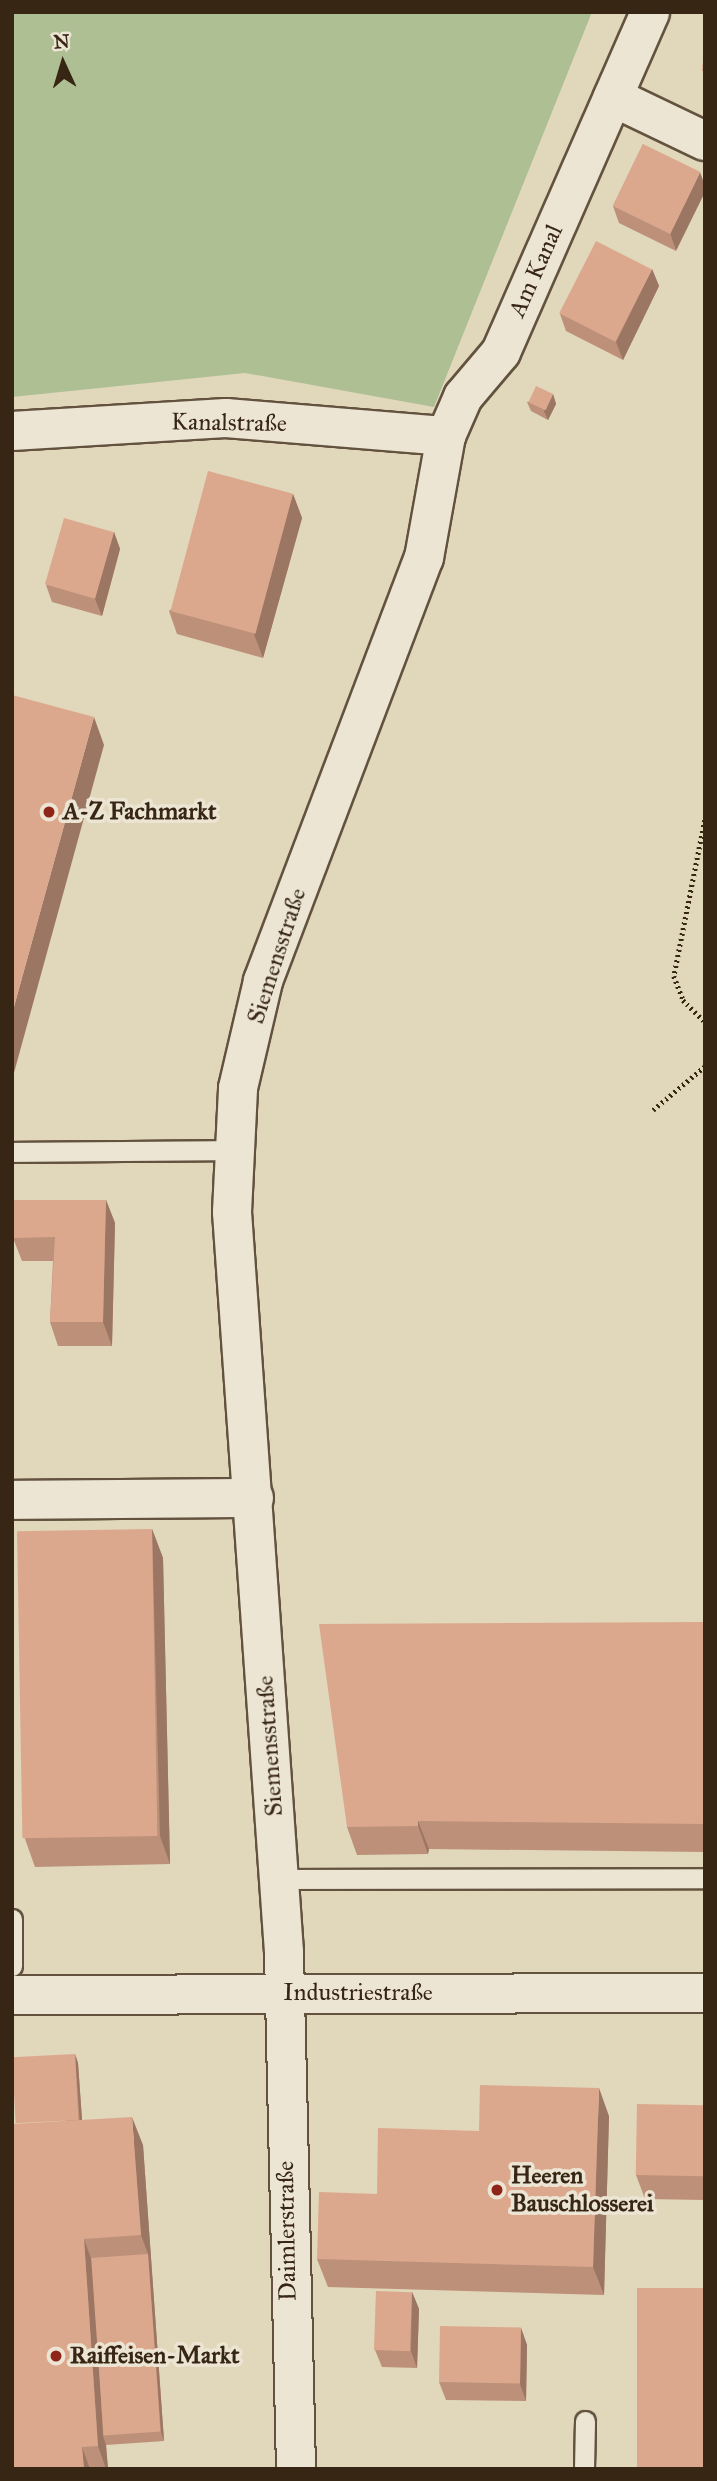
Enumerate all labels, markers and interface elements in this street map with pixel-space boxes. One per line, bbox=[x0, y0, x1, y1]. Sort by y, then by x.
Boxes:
north arrow bbox=[28, 28, 98, 98]
text: N bbox=[53, 30, 70, 54]
street label: Am Kanal bbox=[503, 220, 569, 322]
street label: Kanalstraße bbox=[171, 408, 287, 438]
place label: A-Z Fachmarkt bbox=[63, 798, 217, 826]
marker: A-Z Fachmarkt bbox=[41, 804, 57, 820]
street label: Siemensstraße bbox=[242, 885, 312, 1027]
street label: Siemensstraße bbox=[251, 1675, 289, 1817]
street label: Industriestraße bbox=[283, 1979, 433, 2007]
street label: Daimlerstraße bbox=[271, 2161, 303, 2301]
place label: Heeren Bauschlosserei bbox=[511, 2162, 654, 2218]
marker: Heeren Bauschlosserei bbox=[489, 2182, 505, 2198]
place label: Raiffeisen-Markt bbox=[70, 2342, 239, 2370]
marker: Raiffeisen-Markt bbox=[48, 2348, 64, 2364]

